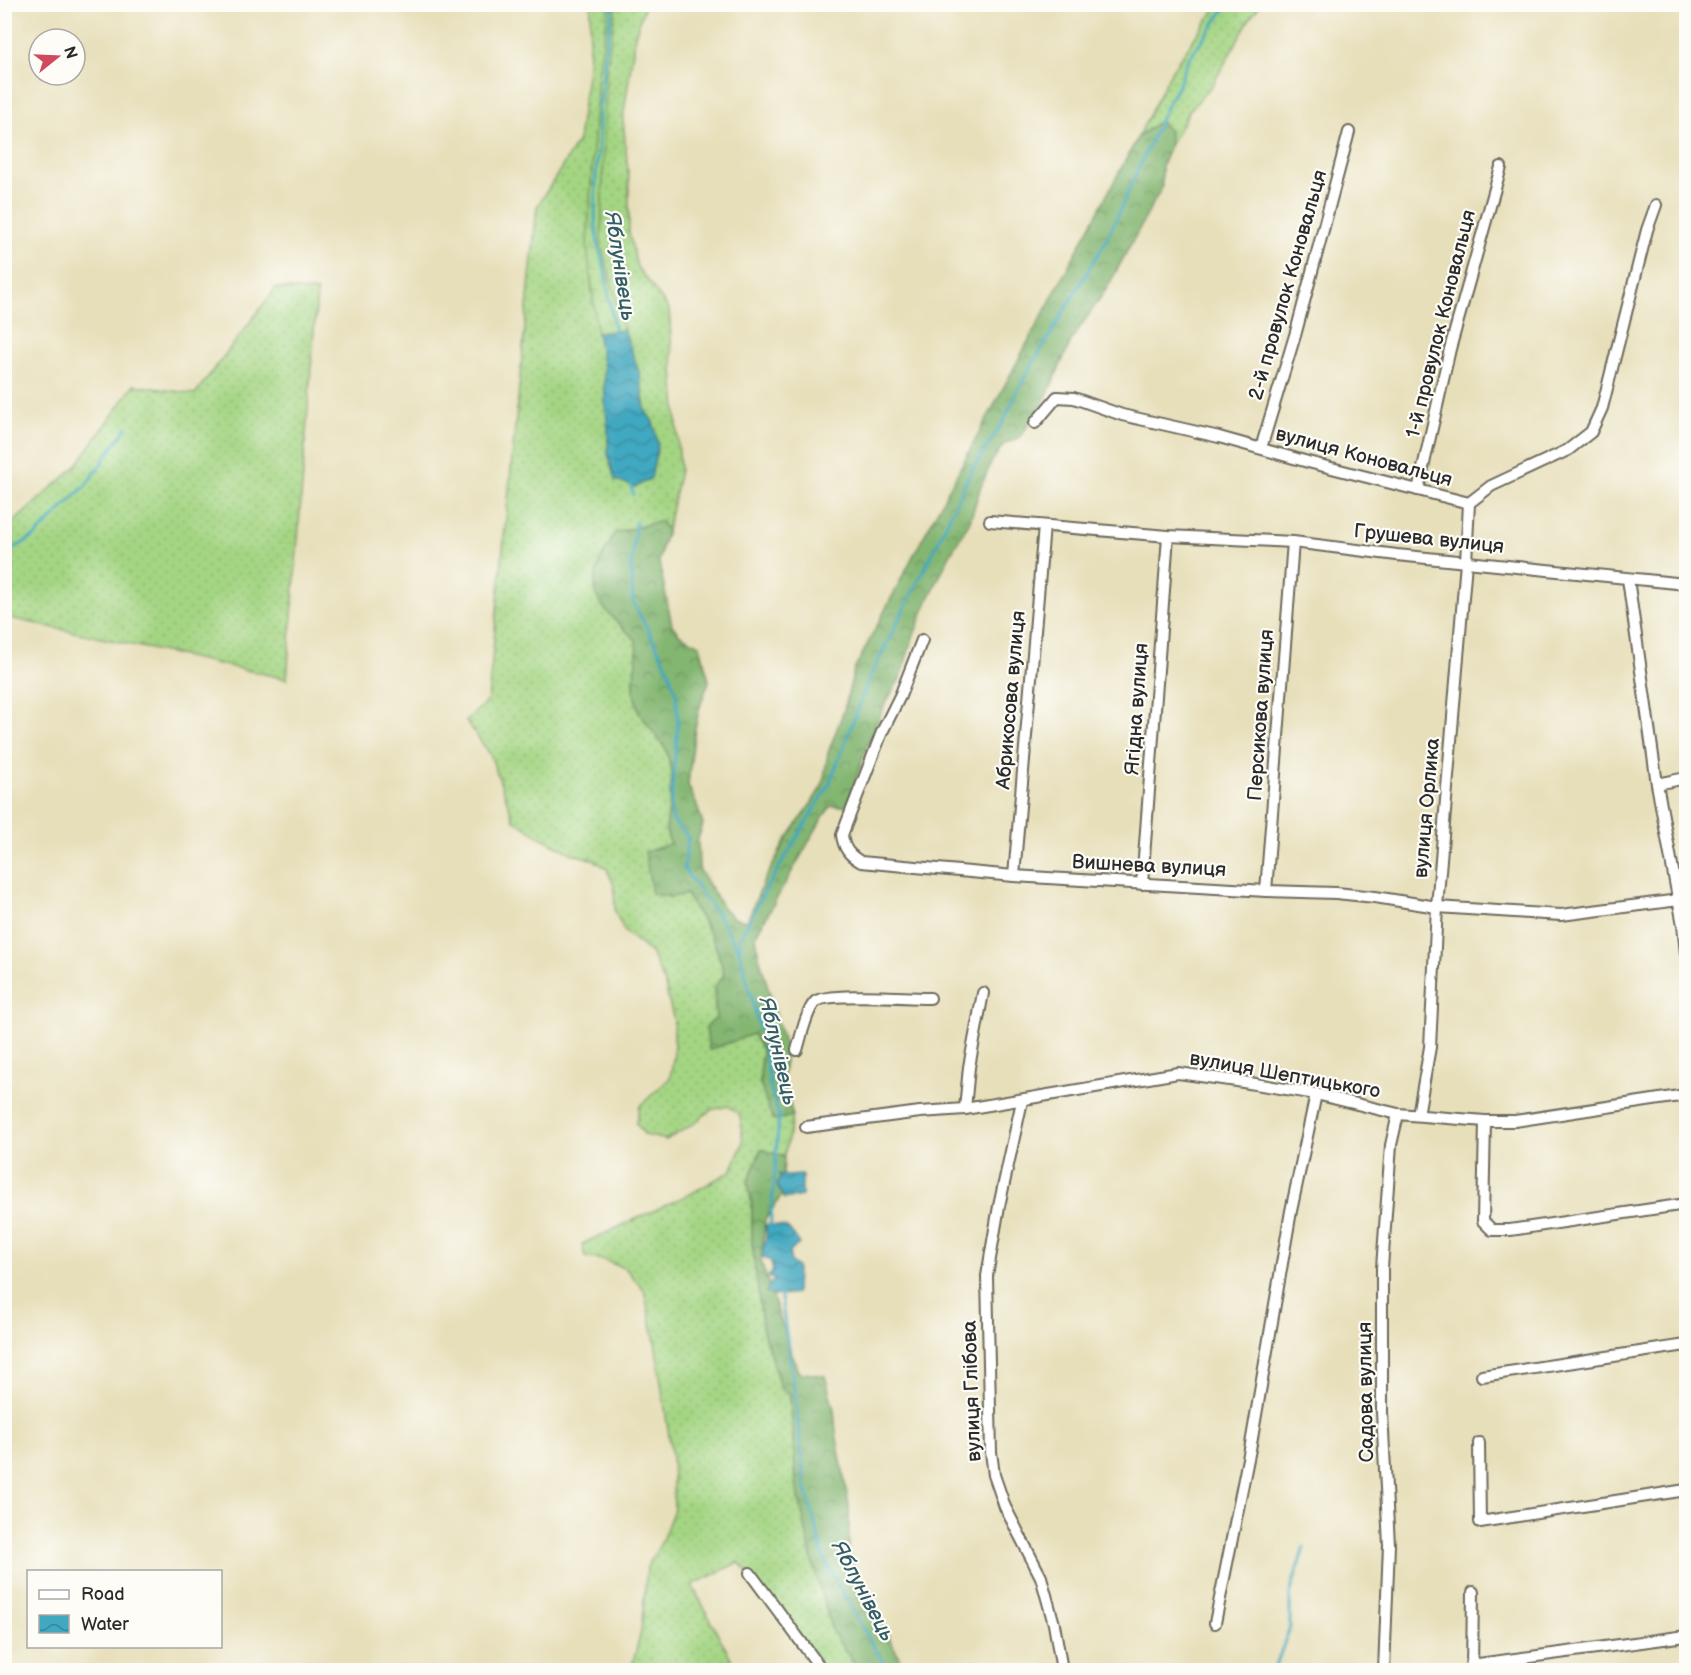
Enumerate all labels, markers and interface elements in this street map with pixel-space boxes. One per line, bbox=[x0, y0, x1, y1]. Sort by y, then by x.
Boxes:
north arrow bbox=[27, 27, 87, 87]
text: N bbox=[59, 44, 81, 61]
street label: 2-й провулок Коновальця bbox=[1244, 167, 1332, 403]
street label: 1-й провулок Коновальця bbox=[1401, 207, 1481, 441]
water label: Яблунівець bbox=[599, 209, 641, 322]
street label: вулиця Коновальця bbox=[1273, 422, 1455, 492]
street label: Грушева вулиця bbox=[1353, 519, 1505, 559]
street label: Абрикосова вулиця bbox=[991, 610, 1031, 791]
street label: Персикова вулиця bbox=[1243, 628, 1279, 802]
street label: Ягідна вулиця bbox=[1120, 642, 1154, 776]
street label: вулиця Орлика bbox=[1409, 737, 1445, 879]
street label: Вишнева вулиця bbox=[1071, 850, 1227, 882]
water label: Яблунівець bbox=[753, 993, 803, 1108]
street label: вулиця Шептицького bbox=[1188, 1046, 1382, 1104]
street label: вулиця Глібова bbox=[958, 1320, 986, 1462]
street label: Садова вулиця bbox=[1353, 1321, 1379, 1463]
water label: Яблунівець bbox=[826, 1536, 900, 1646]
legend bbox=[27, 1570, 222, 1648]
text: Road bbox=[81, 1584, 125, 1605]
text: Water bbox=[81, 1614, 129, 1635]

